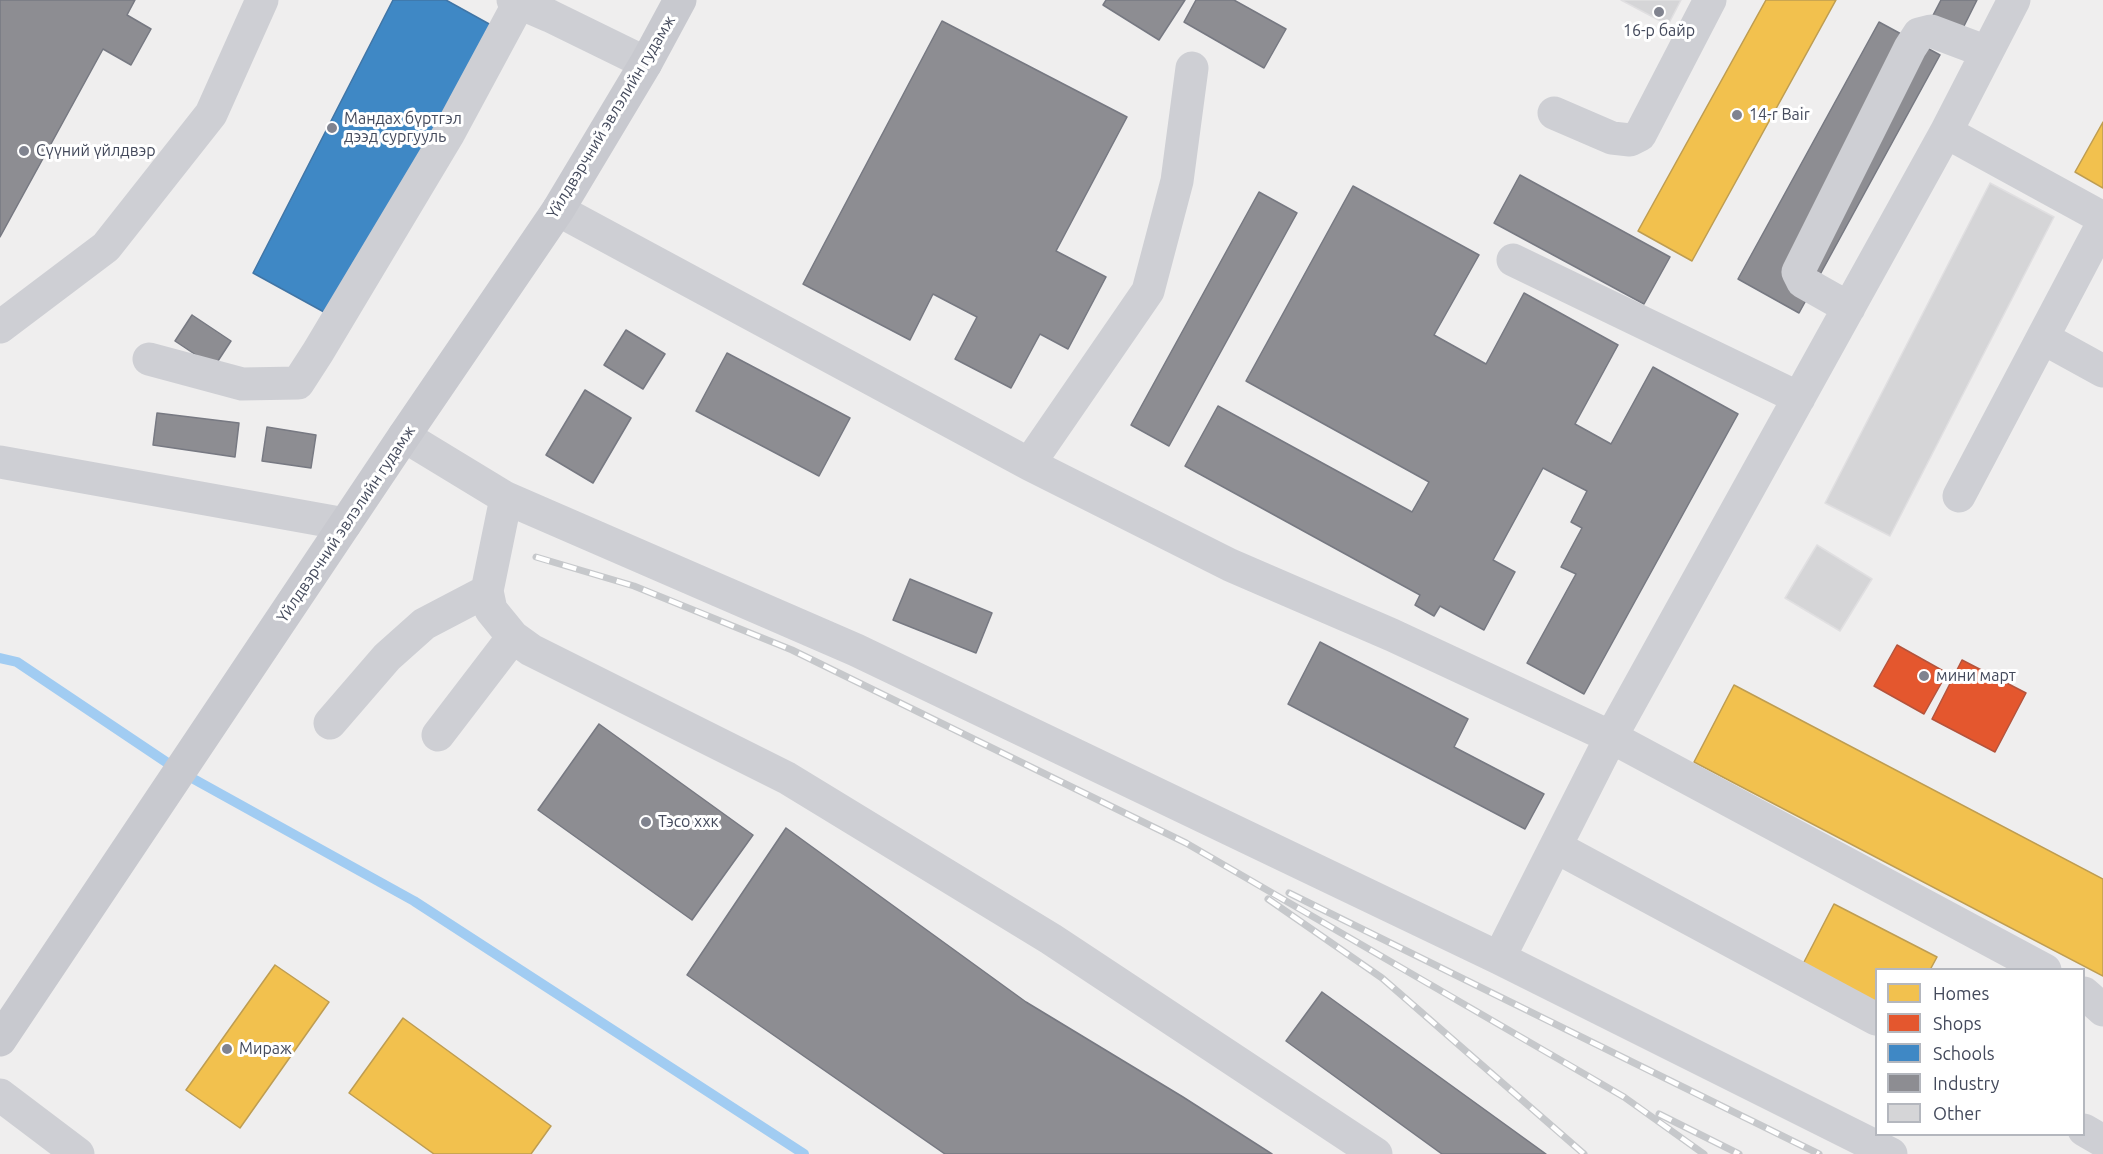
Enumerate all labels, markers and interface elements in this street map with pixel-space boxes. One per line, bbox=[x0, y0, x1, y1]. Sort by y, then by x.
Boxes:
marker: 16-р байр bbox=[1652, 5, 1666, 19]
street label: Үйлдвэрчний эвлэлийн гудамж bbox=[543, 12, 679, 222]
place label: 16-р байр bbox=[1623, 21, 1695, 41]
place label: 14-r Bair bbox=[1749, 105, 1810, 125]
marker: 14-r Bair bbox=[1730, 108, 1744, 122]
place label: Мандах бүртгэл дээд сургууль bbox=[344, 109, 462, 147]
marker: Мандах бүртгэл дээд сургууль bbox=[325, 121, 339, 135]
place label: Сүүний үйлдвэр bbox=[36, 141, 156, 161]
marker: Сүүний үйлдвэр bbox=[17, 144, 31, 158]
street label: Үйлдвэрчний эвлэлийн гудамж bbox=[273, 422, 419, 626]
place label: мини март bbox=[1936, 666, 2016, 686]
marker: мини март bbox=[1917, 669, 1931, 683]
place label: Тэсо ххк bbox=[658, 812, 719, 832]
marker: Тэсо ххк bbox=[639, 815, 653, 829]
legend bbox=[1875, 968, 2085, 1136]
text: Homes bbox=[1933, 983, 1989, 1003]
text: Shops bbox=[1933, 1013, 1982, 1033]
place label: Мираж bbox=[239, 1039, 292, 1059]
marker: Мираж bbox=[220, 1042, 234, 1056]
text: Schools bbox=[1933, 1043, 1995, 1063]
text: Industry bbox=[1933, 1073, 1999, 1093]
text: Other bbox=[1933, 1103, 1981, 1123]

